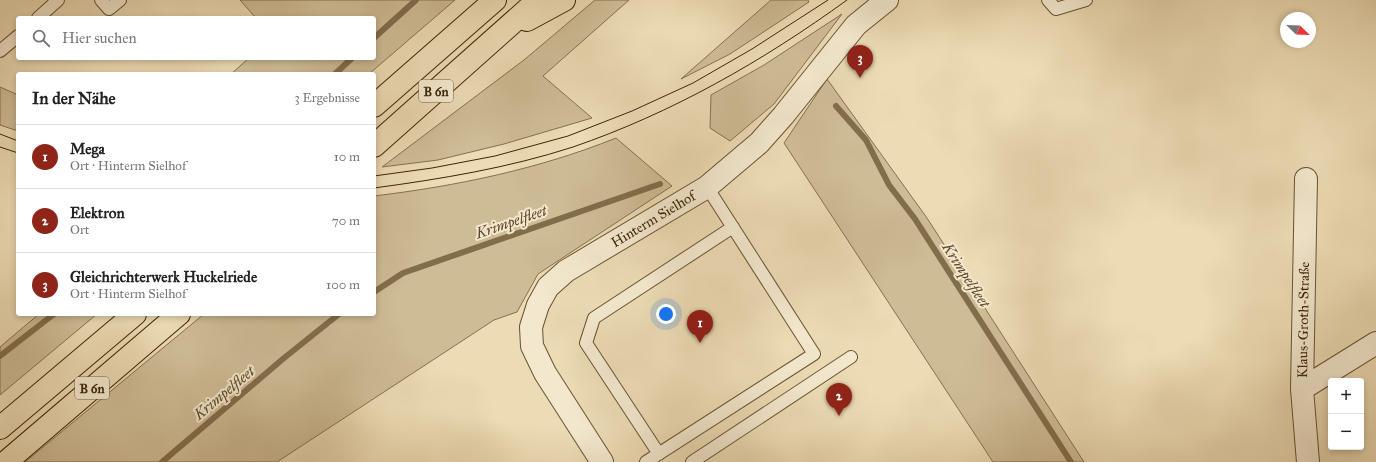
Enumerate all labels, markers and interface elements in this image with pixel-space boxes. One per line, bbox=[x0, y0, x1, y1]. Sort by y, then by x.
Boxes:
north arrow bbox=[1280, 12, 1316, 48]
search box bbox=[16, 16, 376, 60]
icon: search bbox=[30, 27, 52, 49]
text: Hier suchen bbox=[62, 29, 137, 47]
pin: 3 bbox=[847, 45, 873, 78]
road number: B 6n bbox=[419, 80, 453, 102]
text: In der Nähe bbox=[32, 88, 116, 109]
text: 3 Ergebnisse bbox=[295, 90, 360, 106]
text: Mega bbox=[70, 140, 105, 158]
text: 1 bbox=[42, 149, 48, 165]
text: 10 m bbox=[334, 149, 360, 165]
text: Ort · Hinterm Sielhof bbox=[70, 158, 186, 174]
street label: Hinterm Sielhof bbox=[608, 186, 700, 251]
water label: Krimpelfleet bbox=[472, 201, 550, 244]
text: Elektron bbox=[70, 204, 125, 222]
text: 2 bbox=[42, 213, 48, 229]
text: 70 m bbox=[332, 213, 360, 229]
text: Ort bbox=[70, 222, 89, 238]
water label: Krimpelfleet bbox=[937, 238, 994, 313]
street label: Klaus-Groth-Straße bbox=[1294, 262, 1313, 378]
text: Gleichrichterwerk Huckelriede bbox=[70, 268, 257, 286]
text: 3 bbox=[42, 277, 48, 293]
text: 100 m bbox=[326, 277, 360, 293]
text: Ort · Hinterm Sielhof bbox=[70, 286, 186, 302]
your location bbox=[656, 304, 676, 324]
pin: 1 bbox=[687, 310, 713, 343]
water label: Krimpelfleet bbox=[189, 361, 260, 425]
road number: B 6n bbox=[75, 377, 109, 399]
map controls bbox=[1328, 378, 1364, 450]
button: + bbox=[1328, 378, 1364, 414]
pin: 2 bbox=[826, 383, 852, 416]
button: − bbox=[1328, 414, 1364, 450]

